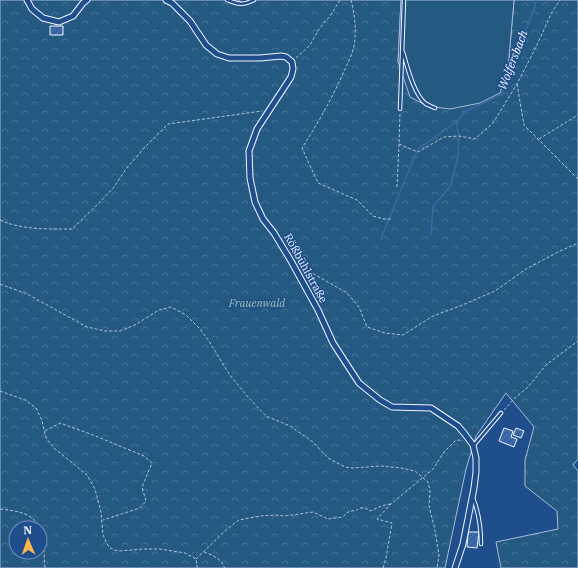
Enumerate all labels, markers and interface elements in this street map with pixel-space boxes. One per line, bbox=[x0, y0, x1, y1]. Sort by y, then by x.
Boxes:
water label: Wolfersbach bbox=[494, 28, 531, 92]
street label: Rößbühlstraße bbox=[281, 231, 331, 305]
park label: Frauenwald bbox=[228, 296, 286, 310]
north arrow bbox=[8, 520, 48, 560]
text: N bbox=[23, 523, 33, 537]

